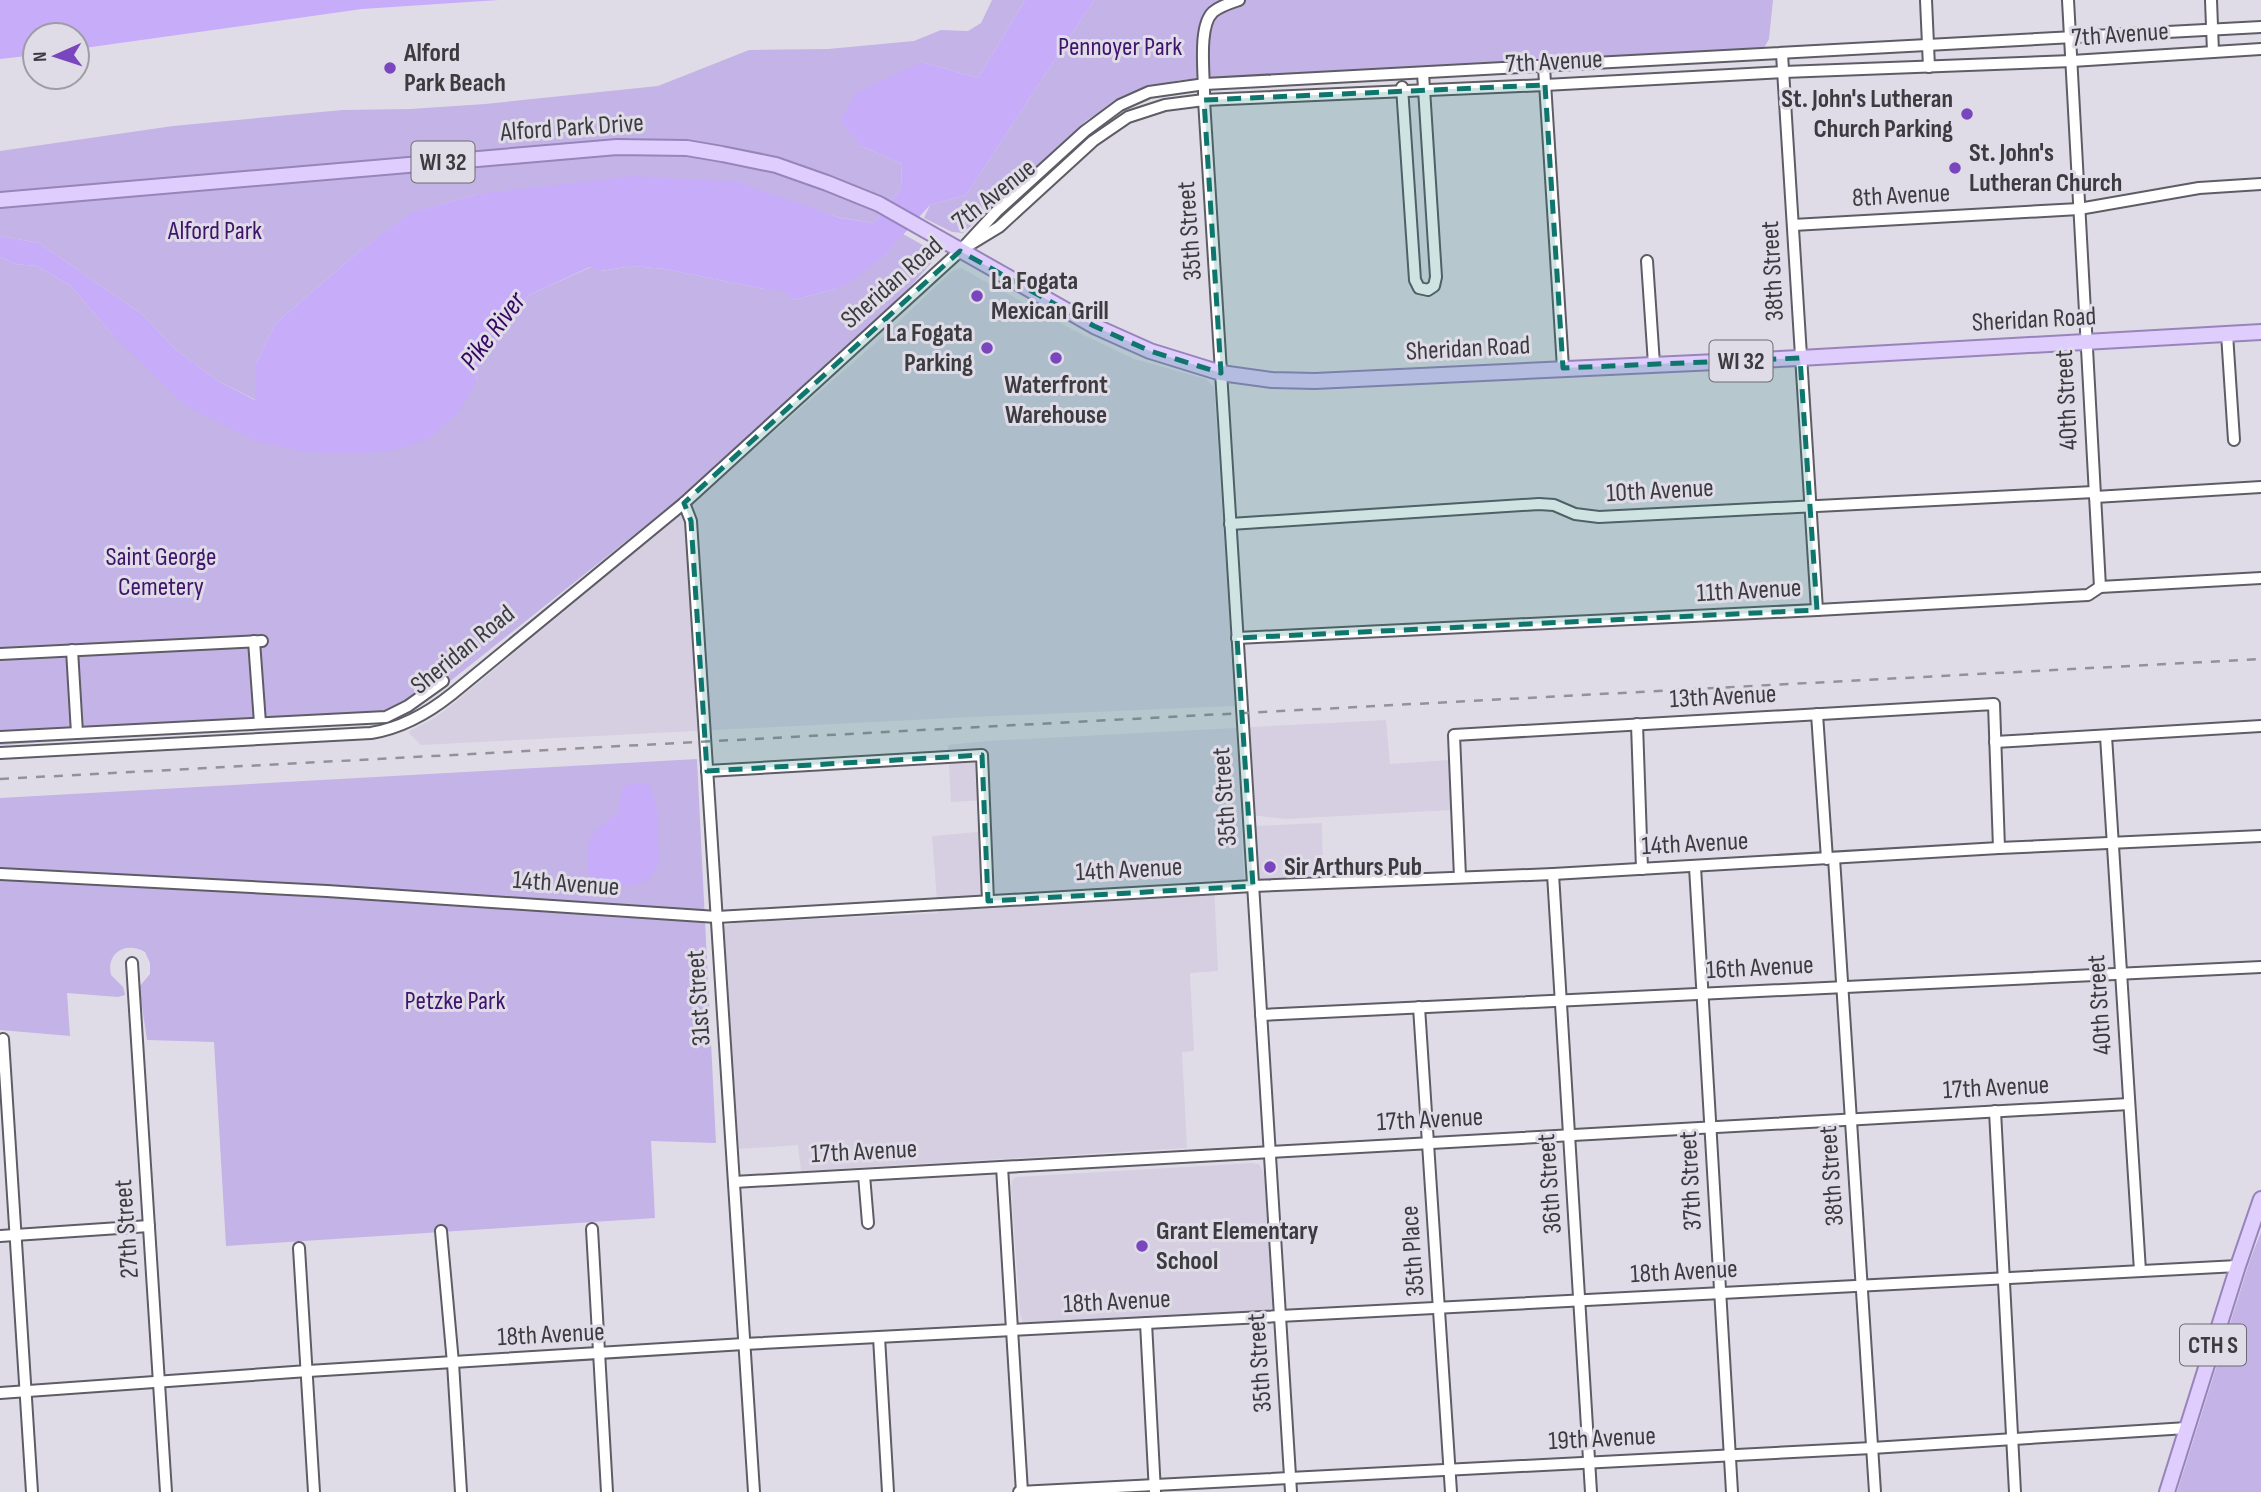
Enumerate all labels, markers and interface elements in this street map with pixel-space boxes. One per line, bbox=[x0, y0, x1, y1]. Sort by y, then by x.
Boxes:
street label: 7th Avenue bbox=[2070, 16, 2170, 54]
north arrow bbox=[21, 21, 91, 91]
park label: Pennoyer Park bbox=[1058, 32, 1182, 63]
place label: Alford Park Beach bbox=[403, 38, 506, 99]
street label: 7th Avenue bbox=[1505, 44, 1603, 80]
text: N bbox=[29, 51, 52, 62]
marker: Alford Park Beach bbox=[382, 60, 398, 76]
place label: St. John's Lutheran Church Parking bbox=[1781, 84, 1953, 145]
marker: St. John's Lutheran Church Parking bbox=[1959, 106, 1975, 122]
street label: Alford Park Drive bbox=[498, 108, 645, 149]
place label: St. John's Lutheran Church bbox=[1969, 138, 2122, 199]
road number: WI 32 bbox=[412, 142, 474, 182]
street label: 7th Avenue bbox=[946, 153, 1042, 237]
marker: St. John's Lutheran Church bbox=[1947, 160, 1963, 176]
street label: 8th Avenue bbox=[1851, 178, 1951, 214]
street label: 35th Street bbox=[1171, 180, 1209, 282]
park label: Alford Park bbox=[167, 216, 262, 247]
street label: 38th Street bbox=[1755, 220, 1791, 322]
street label: Sheridan Road bbox=[835, 230, 949, 336]
place label: La Fogata Mexican Grill bbox=[991, 266, 1109, 327]
water label: Pike River bbox=[453, 285, 534, 376]
marker: La Fogata Mexican Grill bbox=[969, 288, 985, 304]
street label: Sheridan Road bbox=[1971, 301, 2097, 339]
place label: La Fogata Parking bbox=[886, 318, 973, 379]
street label: Sheridan Road bbox=[1405, 330, 1531, 368]
marker: La Fogata Parking bbox=[979, 340, 995, 356]
road number: WI 32 bbox=[1710, 340, 1772, 382]
street label: 40th Street bbox=[2049, 349, 2085, 451]
marker: Waterfront Warehouse bbox=[1048, 350, 1064, 366]
place label: Waterfront Warehouse bbox=[1004, 370, 1108, 431]
street label: 10th Avenue bbox=[1606, 473, 1714, 509]
park label: Saint George Cemetery bbox=[105, 542, 217, 603]
street label: 11th Avenue bbox=[1696, 573, 1802, 609]
street label: Sheridan Road bbox=[405, 599, 521, 701]
street label: 13th Avenue bbox=[1669, 679, 1777, 715]
street label: 35th Street bbox=[1206, 746, 1244, 848]
street label: 14th Avenue bbox=[1641, 826, 1749, 862]
street label: 14th Avenue bbox=[1075, 852, 1183, 888]
place label: Sir Arthurs Pub bbox=[1284, 852, 1422, 883]
marker: Sir Arthurs Pub bbox=[1262, 859, 1278, 875]
street label: 14th Avenue bbox=[512, 865, 620, 903]
street label: 31st Street bbox=[680, 949, 718, 1047]
street label: 16th Avenue bbox=[1706, 950, 1814, 986]
street label: 40th Street bbox=[2081, 954, 2119, 1056]
park label: Petzke Park bbox=[405, 986, 506, 1017]
street label: 17th Avenue bbox=[1942, 1070, 2050, 1106]
street label: 17th Avenue bbox=[1376, 1102, 1484, 1138]
street label: 38th Street bbox=[1813, 1125, 1851, 1227]
street label: 37th Street bbox=[1673, 1130, 1709, 1232]
street label: 36th Street bbox=[1531, 1133, 1569, 1235]
street label: 17th Avenue bbox=[810, 1134, 918, 1170]
street label: 27th Street bbox=[108, 1178, 146, 1280]
street label: 35th Place bbox=[1394, 1204, 1432, 1298]
place label: Grant Elementary School bbox=[1156, 1216, 1319, 1277]
marker: Grant Elementary School bbox=[1134, 1238, 1150, 1254]
street label: 18th Avenue bbox=[1630, 1254, 1738, 1290]
street label: 18th Avenue bbox=[1063, 1284, 1171, 1320]
street label: 35th Street bbox=[1241, 1312, 1279, 1414]
street label: 18th Avenue bbox=[497, 1317, 605, 1353]
road number: CTH S bbox=[2180, 1324, 2246, 1366]
street label: 19th Avenue bbox=[1547, 1421, 1657, 1457]

